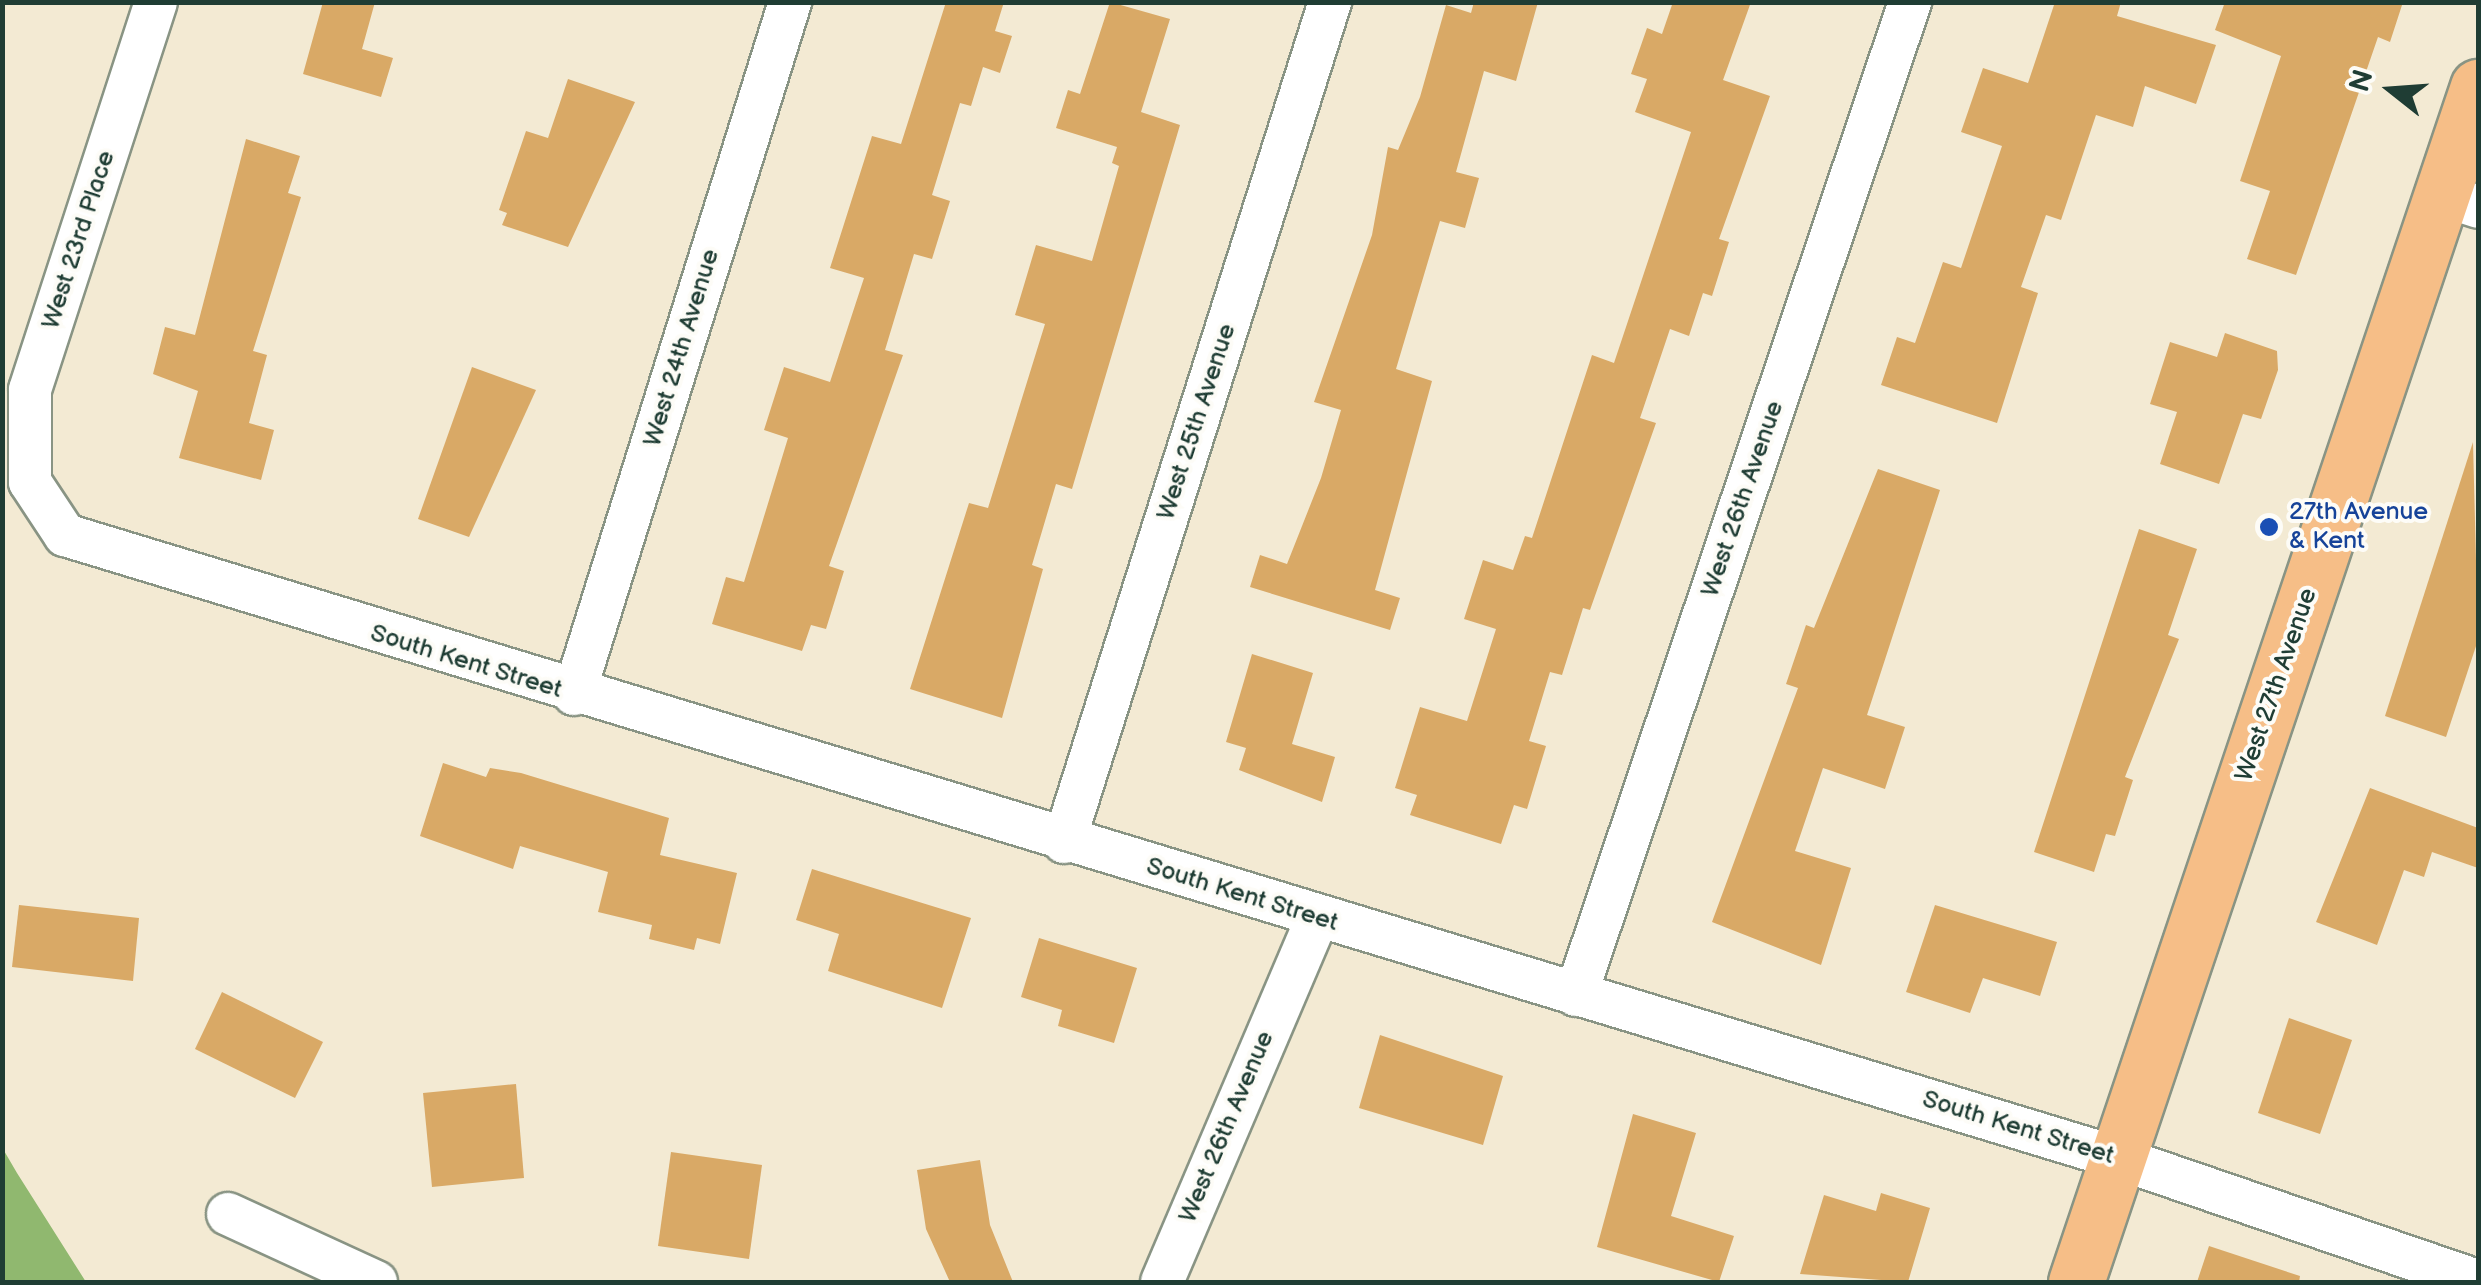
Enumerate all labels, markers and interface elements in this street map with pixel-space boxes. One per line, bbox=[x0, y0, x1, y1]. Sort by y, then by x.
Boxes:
north arrow bbox=[2341, 40, 2441, 140]
text: N bbox=[2343, 66, 2381, 96]
street label: West 23rd Place bbox=[36, 147, 122, 333]
street label: West 24th Avenue bbox=[638, 246, 726, 450]
street label: West 25th Avenue bbox=[1151, 320, 1243, 524]
street label: West 26th Avenue bbox=[1695, 397, 1791, 601]
place label: 27th Avenue & Kent bbox=[2289, 498, 2428, 557]
marker: 27th Avenue & Kent bbox=[2258, 516, 2280, 538]
street label: West 27th Avenue bbox=[2230, 585, 2324, 785]
street label: South Kent Street bbox=[366, 619, 566, 705]
street label: South Kent Street bbox=[1142, 852, 1342, 938]
street label: West 26th Avenue bbox=[1173, 1027, 1281, 1227]
street label: South Kent Street bbox=[1918, 1085, 2118, 1171]

